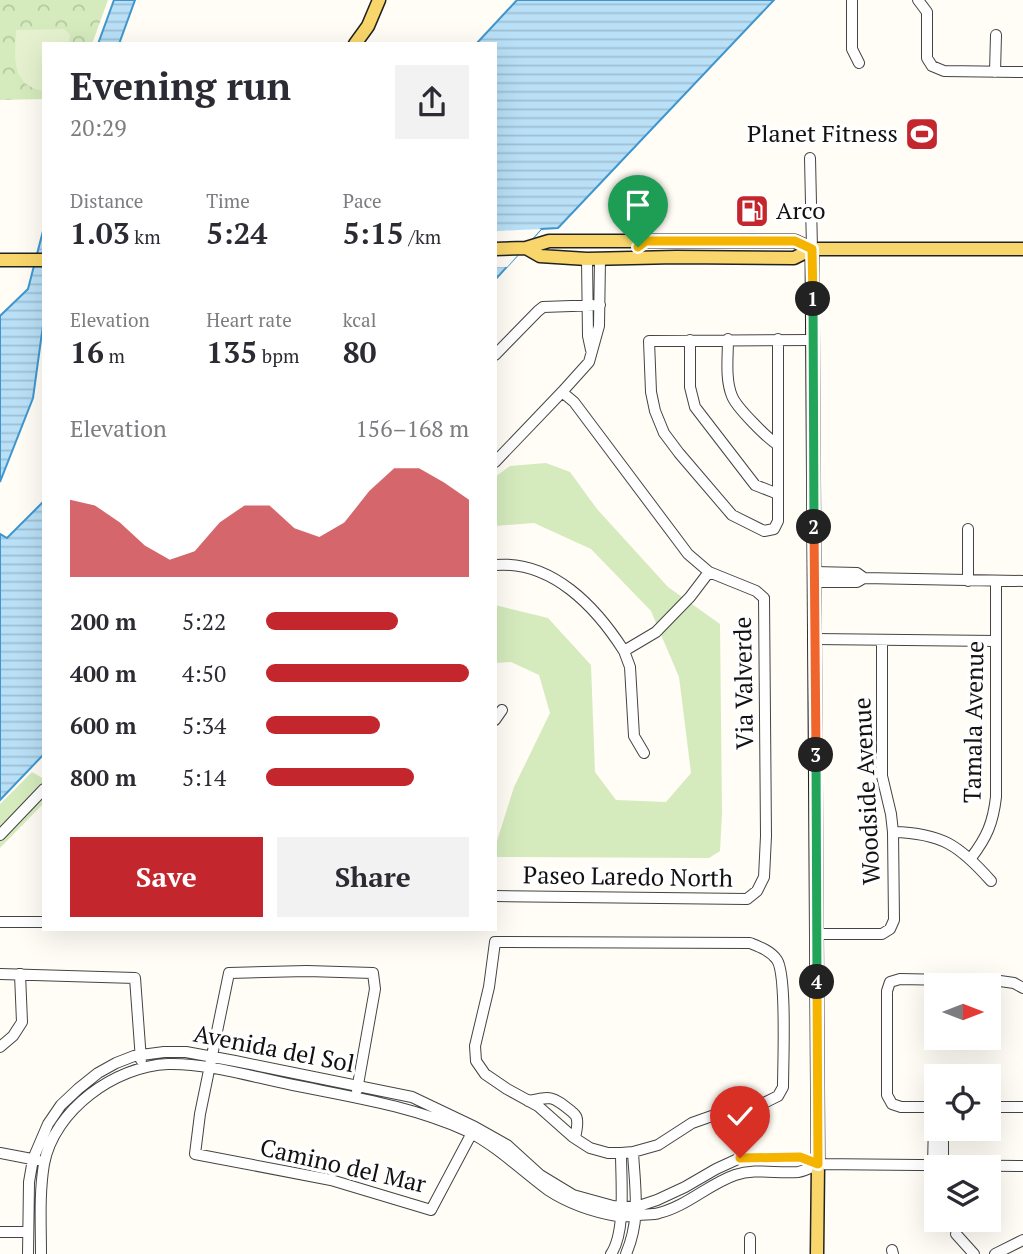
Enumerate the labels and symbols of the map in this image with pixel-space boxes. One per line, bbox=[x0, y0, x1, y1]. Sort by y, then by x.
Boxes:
sports icon: Planet Fitness bbox=[903, 115, 941, 153]
place label: Planet Fitness bbox=[747, 117, 898, 149]
pin bbox=[608, 175, 668, 247]
fuel station icon: Arco bbox=[733, 192, 771, 230]
place label: Arco bbox=[776, 194, 826, 226]
pin: 1 bbox=[796, 282, 830, 316]
pin: 2 bbox=[796, 510, 832, 544]
street label: Via Valverde bbox=[726, 616, 760, 750]
street label: Tamala Avenue bbox=[956, 641, 990, 803]
street label: Woodside Avenue bbox=[845, 696, 887, 886]
pin: 3 bbox=[798, 738, 834, 772]
street label: Paseo Laredo North bbox=[523, 858, 733, 894]
pin: 4 bbox=[800, 964, 834, 1000]
north arrow bbox=[924, 973, 1001, 1050]
street label: Avenida del Sol bbox=[191, 1017, 357, 1079]
pin bbox=[710, 1086, 770, 1158]
street label: Camino del Mar bbox=[257, 1130, 430, 1200]

